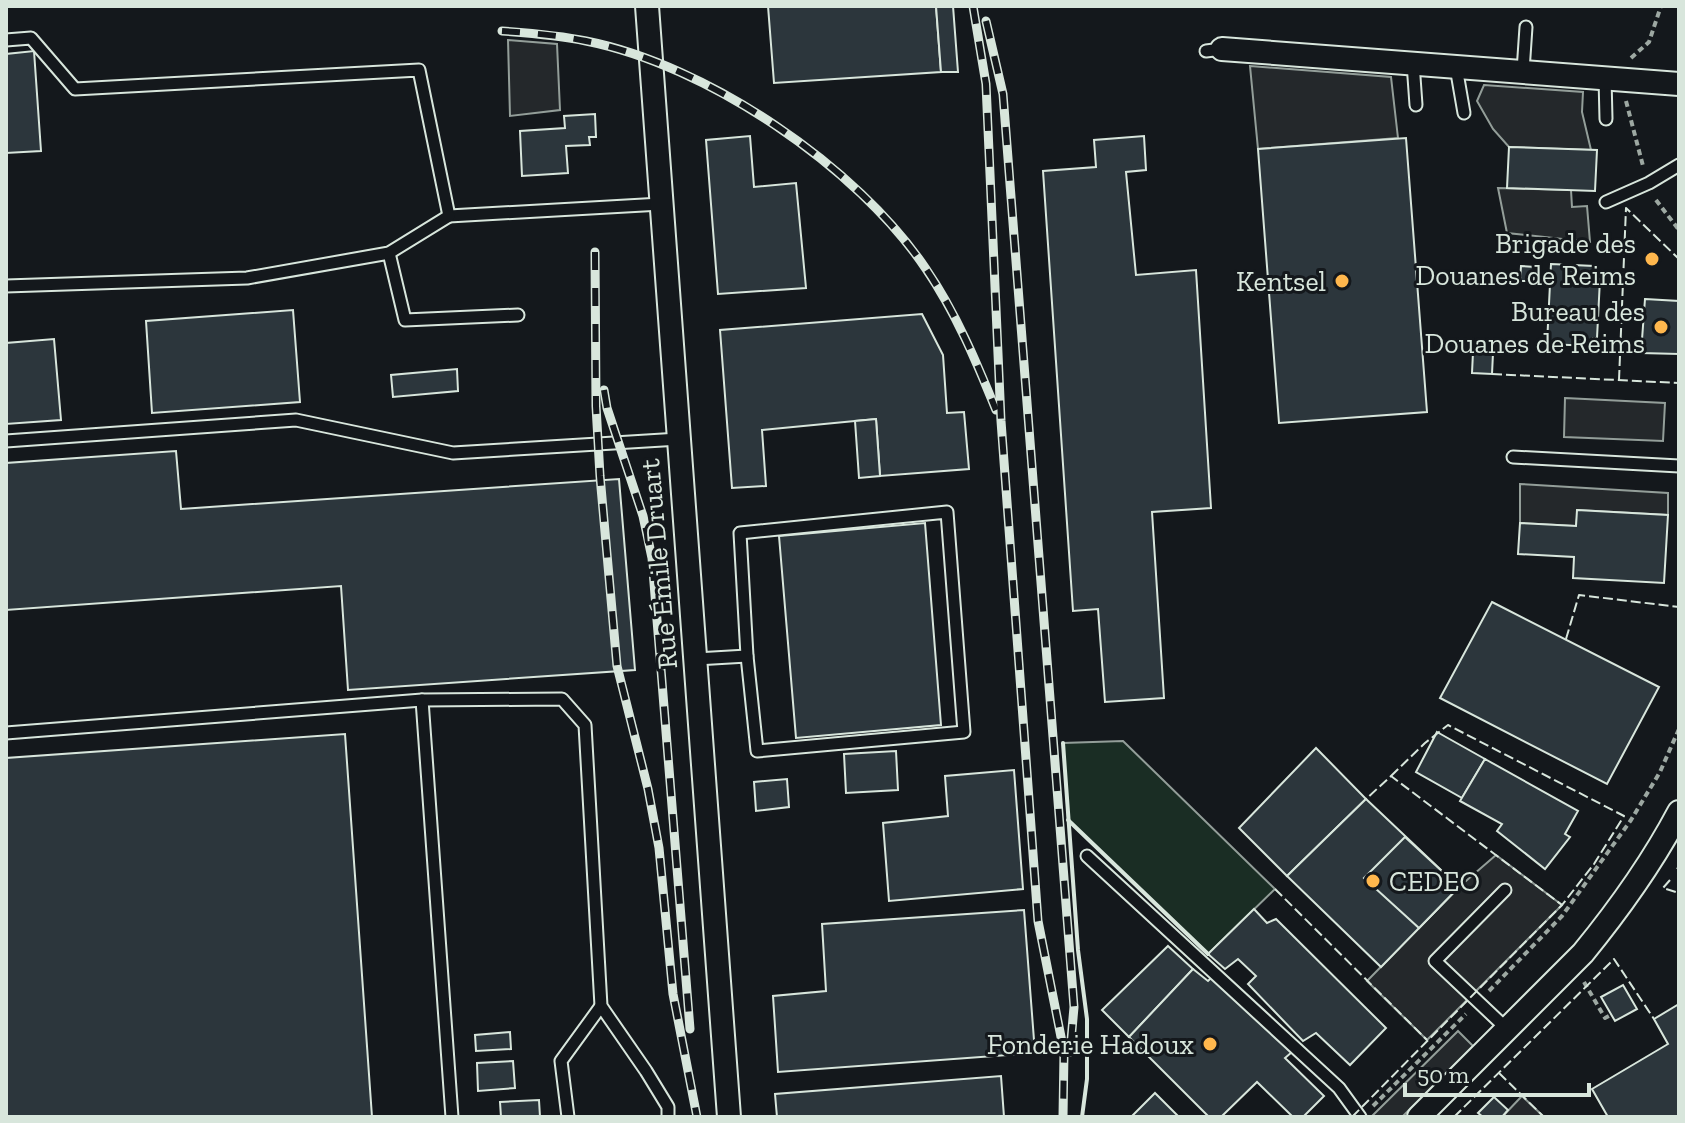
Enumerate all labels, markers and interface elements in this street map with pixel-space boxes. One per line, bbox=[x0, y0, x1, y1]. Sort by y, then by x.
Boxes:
place label: Brigade des Douanes de Reims bbox=[1416, 227, 1636, 292]
marker: Brigade des Douanes de Reims bbox=[1643, 250, 1661, 268]
place label: Kentsel bbox=[1236, 265, 1326, 298]
marker: Kentsel bbox=[1333, 272, 1351, 290]
place label: Bureau des Douanes de Reims bbox=[1425, 295, 1645, 360]
marker: Bureau des Douanes de Reims bbox=[1652, 318, 1670, 336]
street label: Rue Émile Druart bbox=[633, 457, 684, 670]
place label: CEDEO bbox=[1389, 865, 1480, 898]
marker: CEDEO bbox=[1364, 872, 1382, 890]
place label: Fonderie Hadoux bbox=[987, 1028, 1194, 1061]
marker: Fonderie Hadoux bbox=[1201, 1035, 1219, 1053]
scale bar bbox=[1405, 1047, 1589, 1097]
text: 50 m bbox=[1417, 1060, 1470, 1089]

